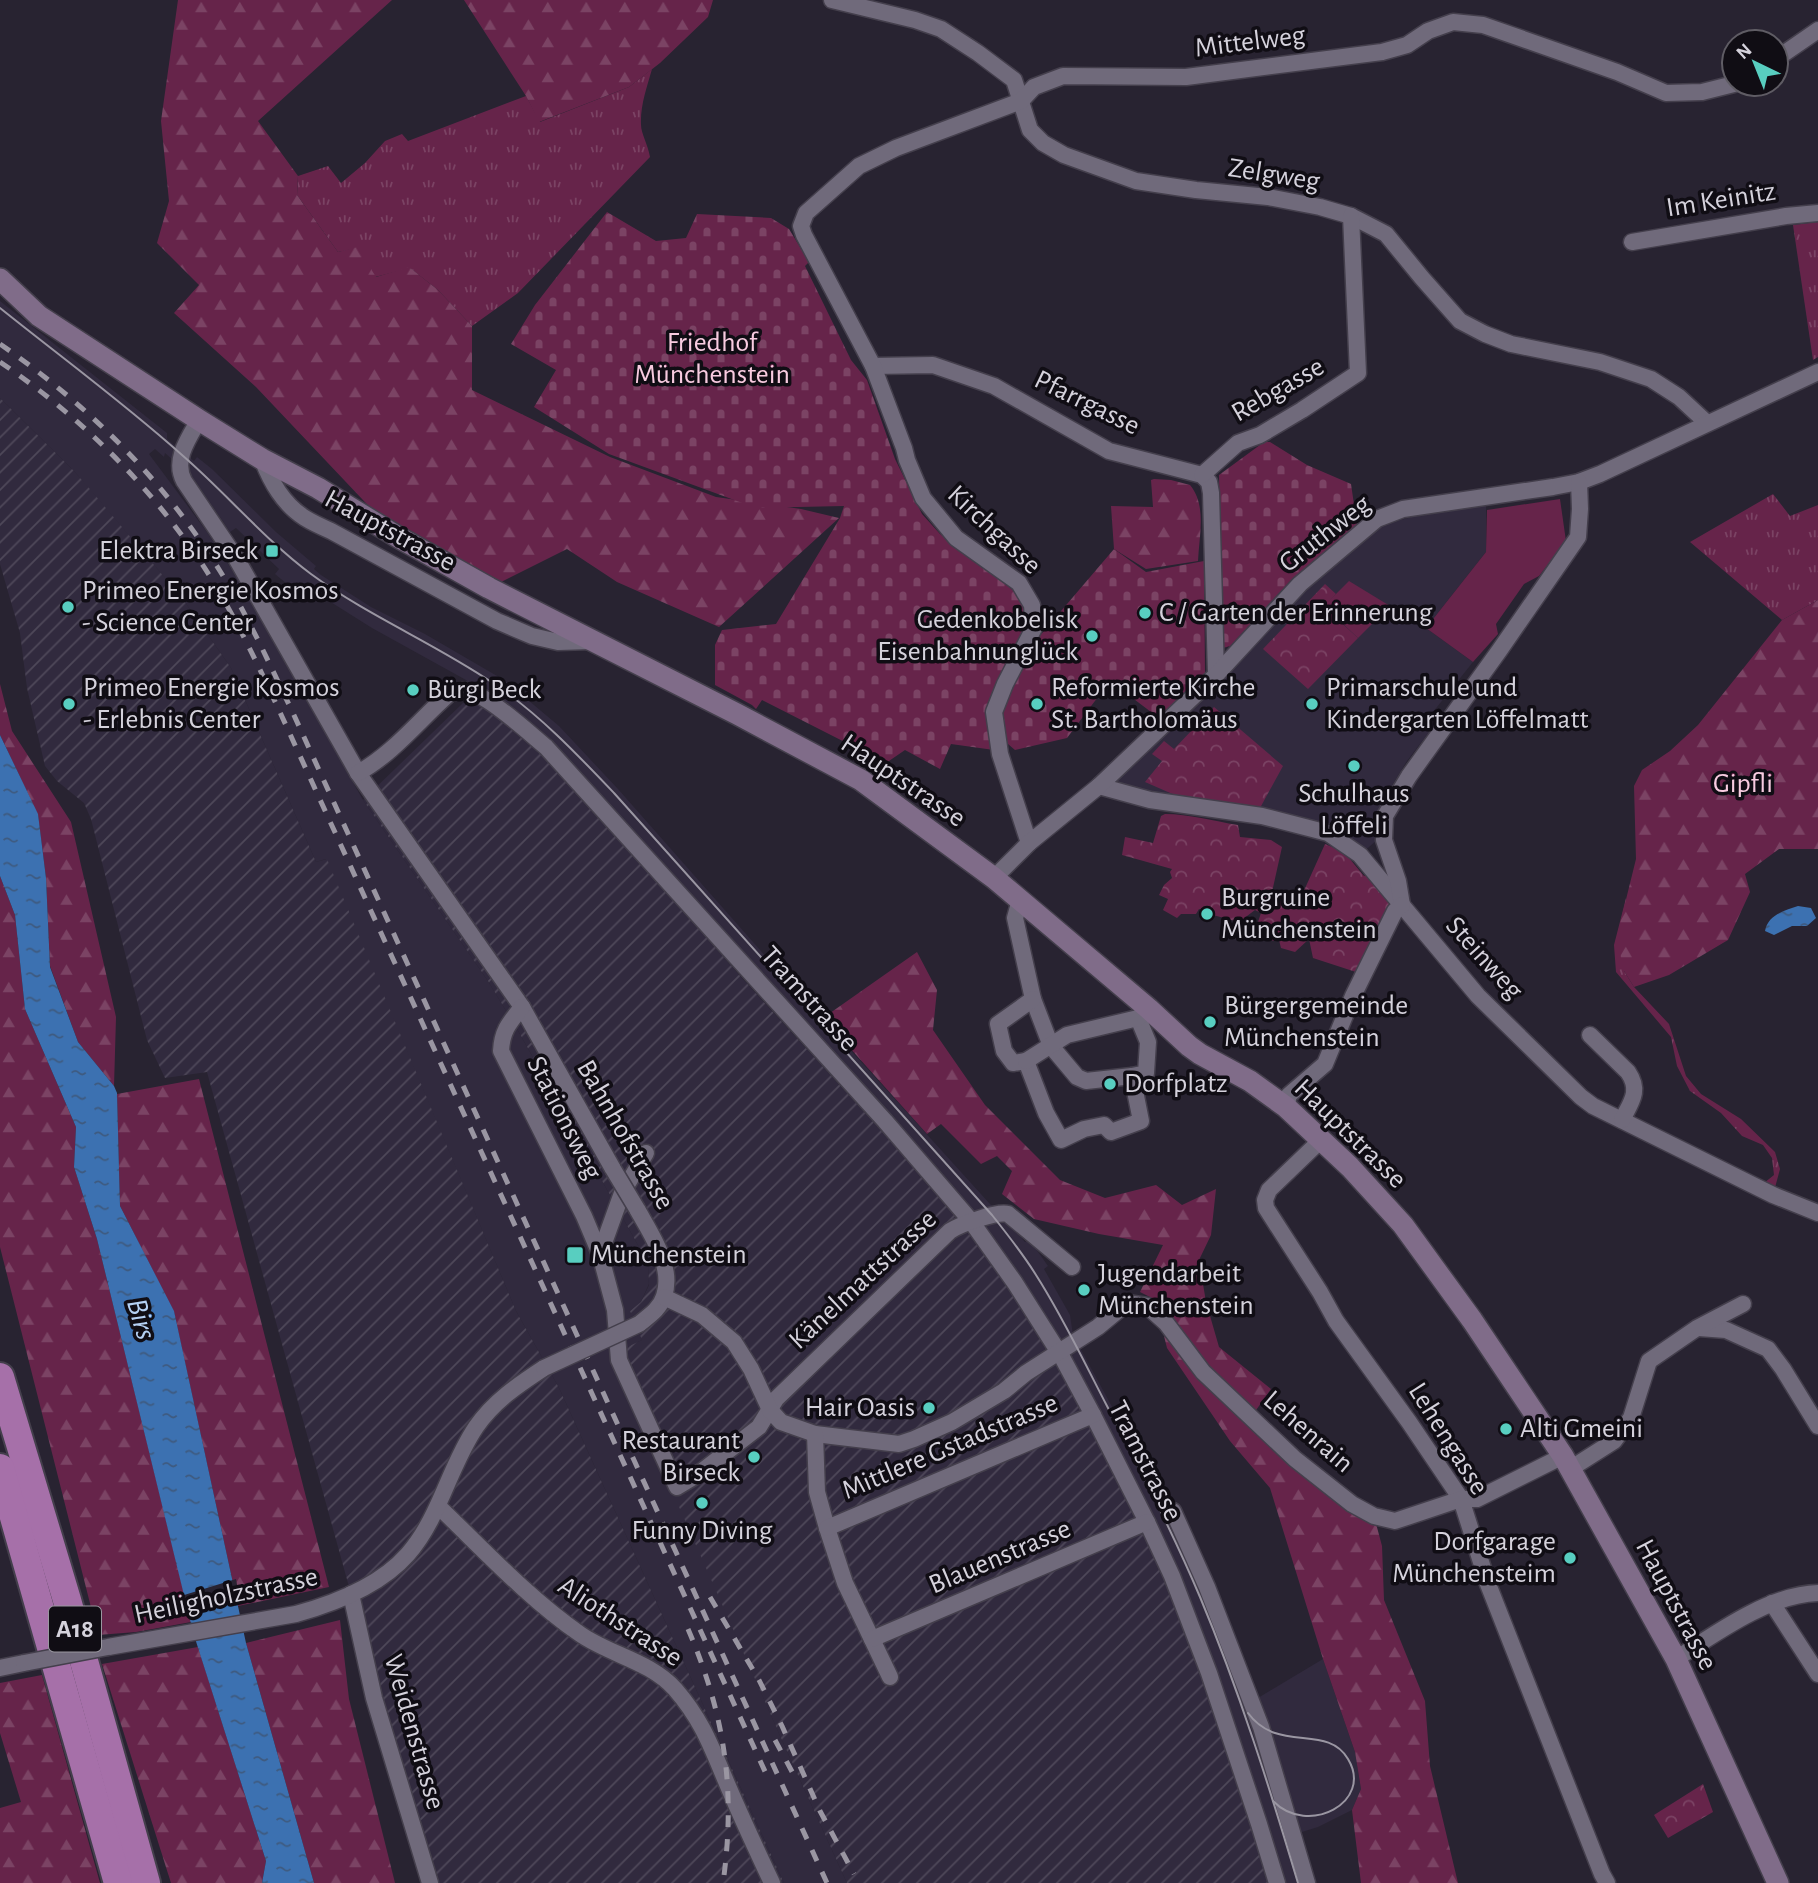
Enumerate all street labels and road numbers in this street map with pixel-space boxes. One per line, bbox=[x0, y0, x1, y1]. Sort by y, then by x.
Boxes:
street label: Mittelweg bbox=[1193, 21, 1307, 63]
street label: Zelgweg bbox=[1226, 154, 1322, 196]
street label: Im Keinitz bbox=[1664, 178, 1778, 222]
street label: Rebgasse bbox=[1227, 352, 1329, 428]
street label: Pfarrgasse bbox=[1030, 366, 1144, 440]
street label: Kirchgasse bbox=[942, 480, 1046, 580]
street label: Hauptstrasse bbox=[320, 485, 460, 577]
street label: Gruthweg bbox=[1274, 490, 1376, 578]
street label: Hauptstrasse bbox=[836, 729, 970, 833]
street label: Steinweg bbox=[1440, 911, 1528, 1005]
street label: Tramstrasse bbox=[755, 941, 863, 1057]
street label: Stationsweg bbox=[521, 1052, 607, 1184]
street label: Bahnhofstrasse bbox=[571, 1055, 679, 1215]
street label: Hauptstrasse bbox=[1289, 1074, 1411, 1194]
street label: Känelmattstrasse bbox=[784, 1205, 942, 1355]
street label: Lehengasse bbox=[1403, 1378, 1493, 1500]
street label: Lehenrain bbox=[1258, 1386, 1358, 1478]
street label: Mittlere Gstadstrasse bbox=[838, 1389, 1062, 1505]
street label: Tramstrasse bbox=[1103, 1397, 1187, 1525]
street label: Blauenstrasse bbox=[925, 1515, 1075, 1599]
street label: Hauptstrasse bbox=[1630, 1535, 1722, 1675]
street label: Heiligholzstrasse bbox=[132, 1563, 320, 1629]
street label: Aliothstrasse bbox=[553, 1572, 687, 1672]
road number: A18 bbox=[49, 1606, 101, 1652]
street label: Weidenstrasse bbox=[378, 1651, 450, 1813]

